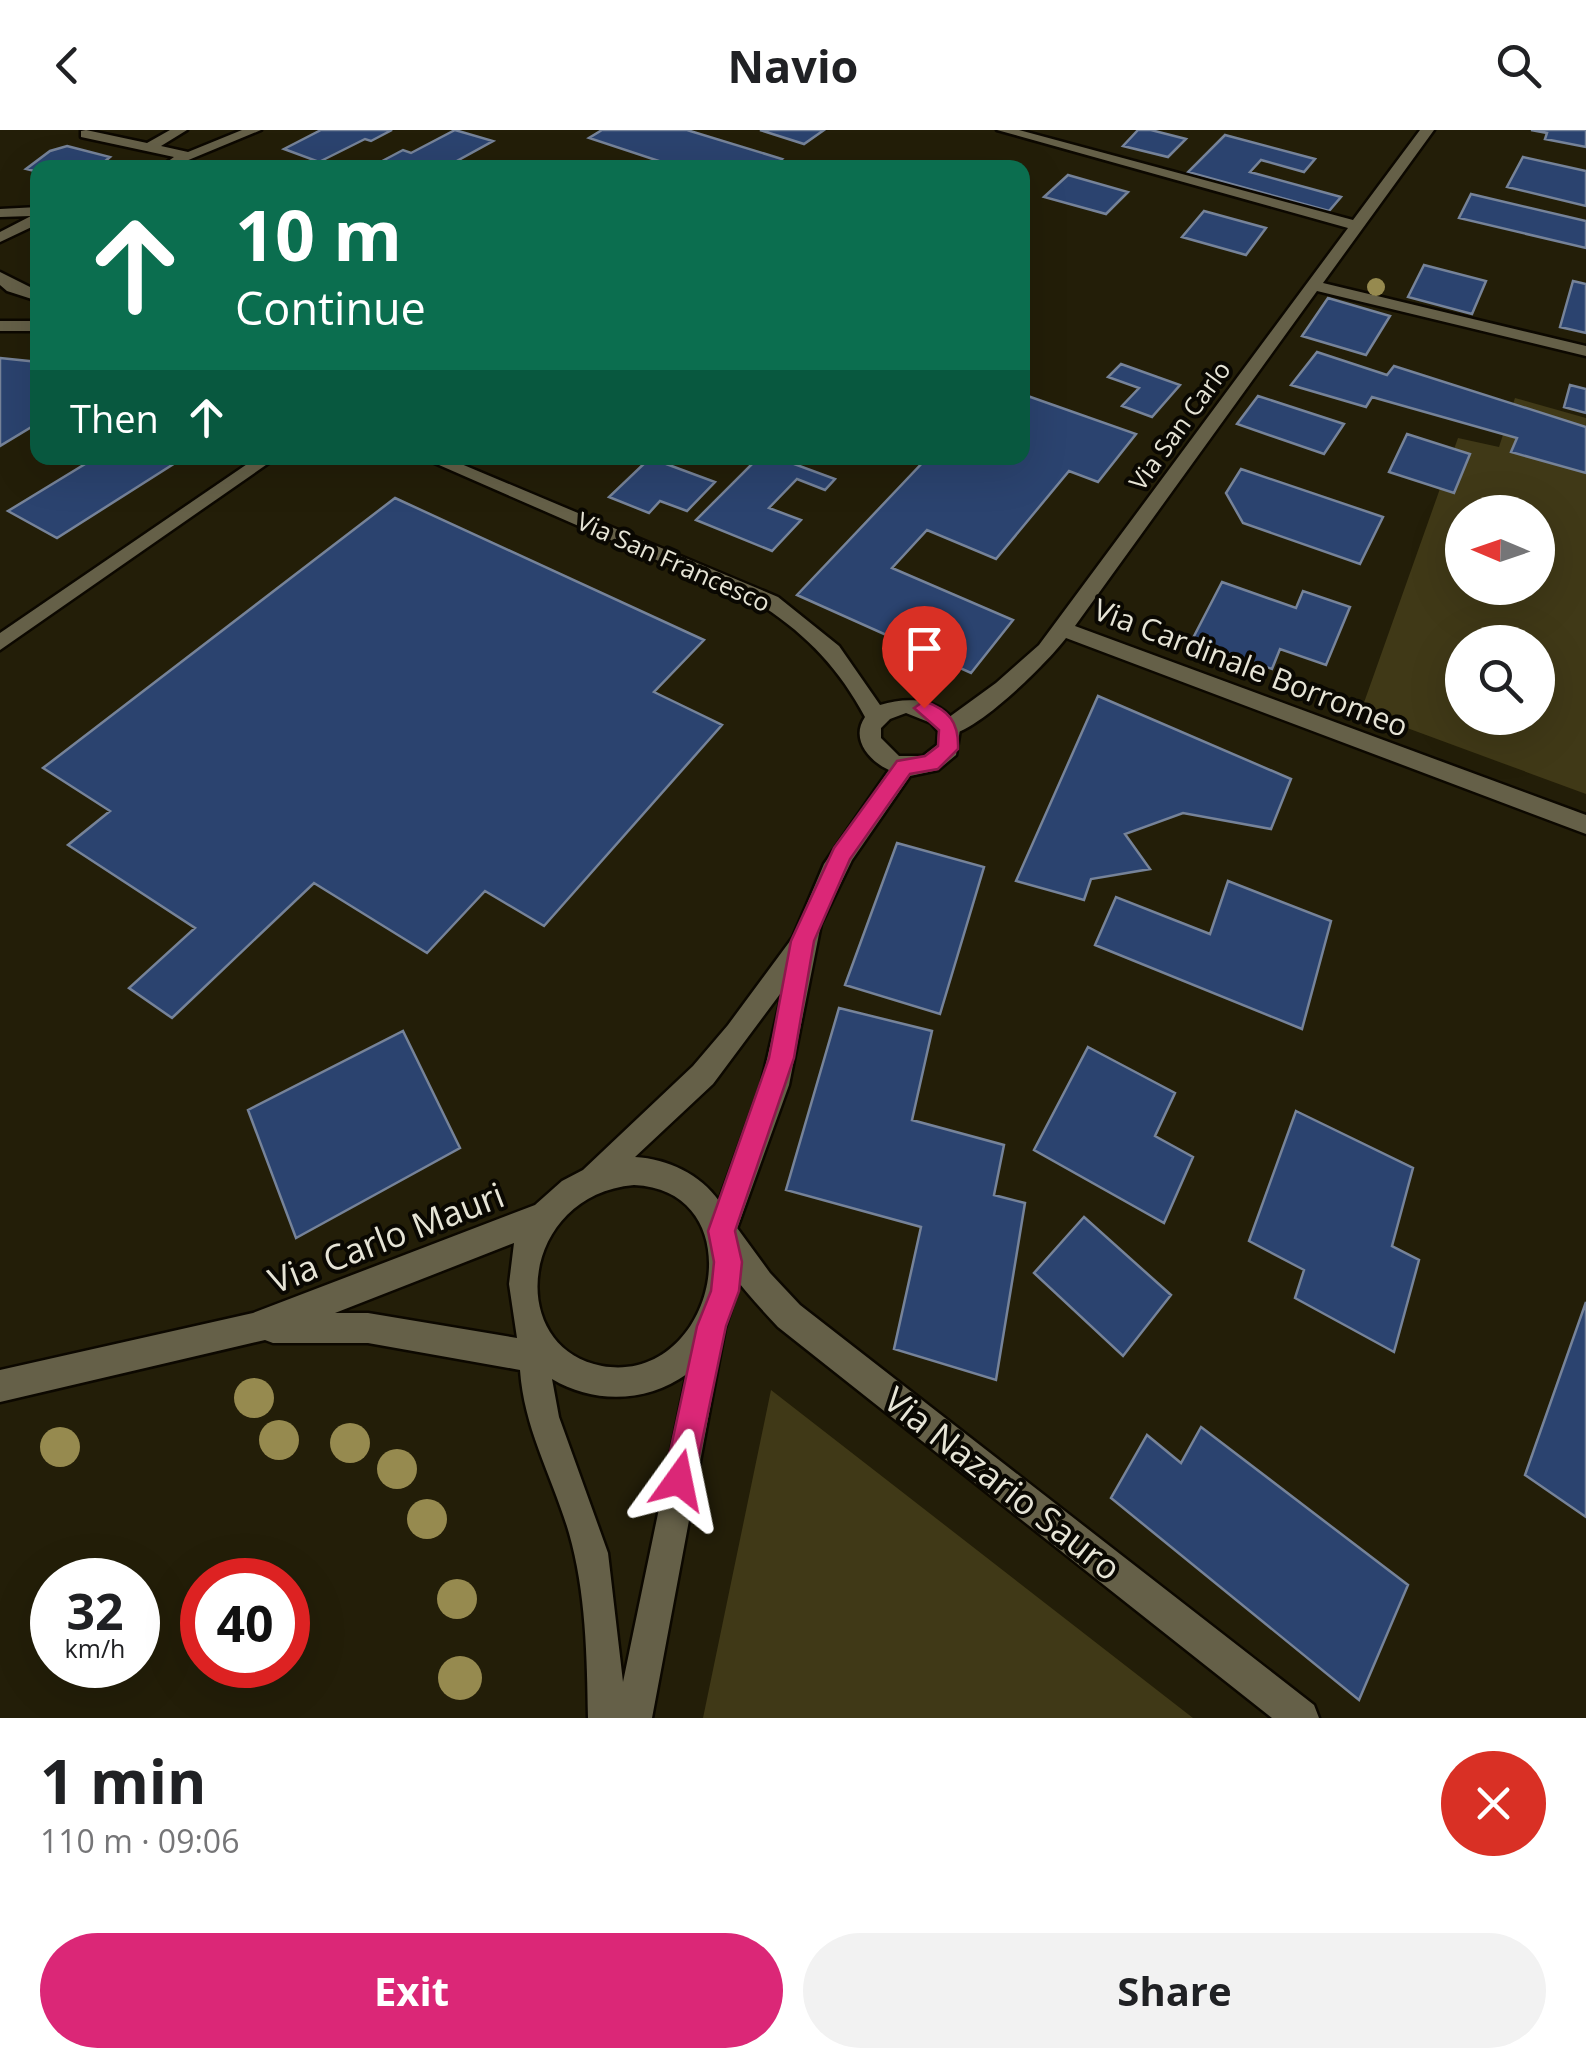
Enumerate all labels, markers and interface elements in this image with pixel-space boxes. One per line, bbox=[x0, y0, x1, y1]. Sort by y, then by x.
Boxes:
text: Navio bbox=[728, 35, 858, 96]
icon: back bbox=[40, 38, 95, 93]
icon: search bbox=[1491, 38, 1546, 93]
text: 10 m bbox=[235, 186, 402, 282]
icon: ahead bbox=[70, 200, 200, 330]
text: Continue bbox=[235, 277, 426, 338]
street label: Via San Carlo bbox=[1121, 353, 1237, 497]
icon: ahead bbox=[179, 390, 234, 445]
text: Then bbox=[70, 392, 159, 444]
north arrow bbox=[1445, 495, 1555, 605]
map controls bbox=[1445, 495, 1555, 735]
street label: Via San Francesco bbox=[572, 503, 776, 619]
street label: Via Cardinale Borromeo bbox=[1088, 588, 1414, 746]
pin bbox=[882, 606, 967, 709]
icon: arrive bbox=[897, 621, 952, 676]
button: search bbox=[1445, 625, 1555, 735]
street label: Via Carlo Mauri bbox=[262, 1171, 510, 1303]
street label: Via Nazario Sauro bbox=[875, 1376, 1131, 1590]
position arrow bbox=[627, 1428, 731, 1532]
speed limit sign: 40 bbox=[180, 1558, 310, 1688]
text: 32 bbox=[66, 1577, 124, 1645]
text: km/h bbox=[65, 1631, 125, 1665]
text: 1 min bbox=[40, 1740, 207, 1822]
button: close bbox=[1441, 1751, 1546, 1856]
text: 110 m · 09:06 bbox=[40, 1819, 239, 1862]
button: Exit bbox=[40, 1933, 783, 2048]
button: Share bbox=[803, 1933, 1546, 2048]

